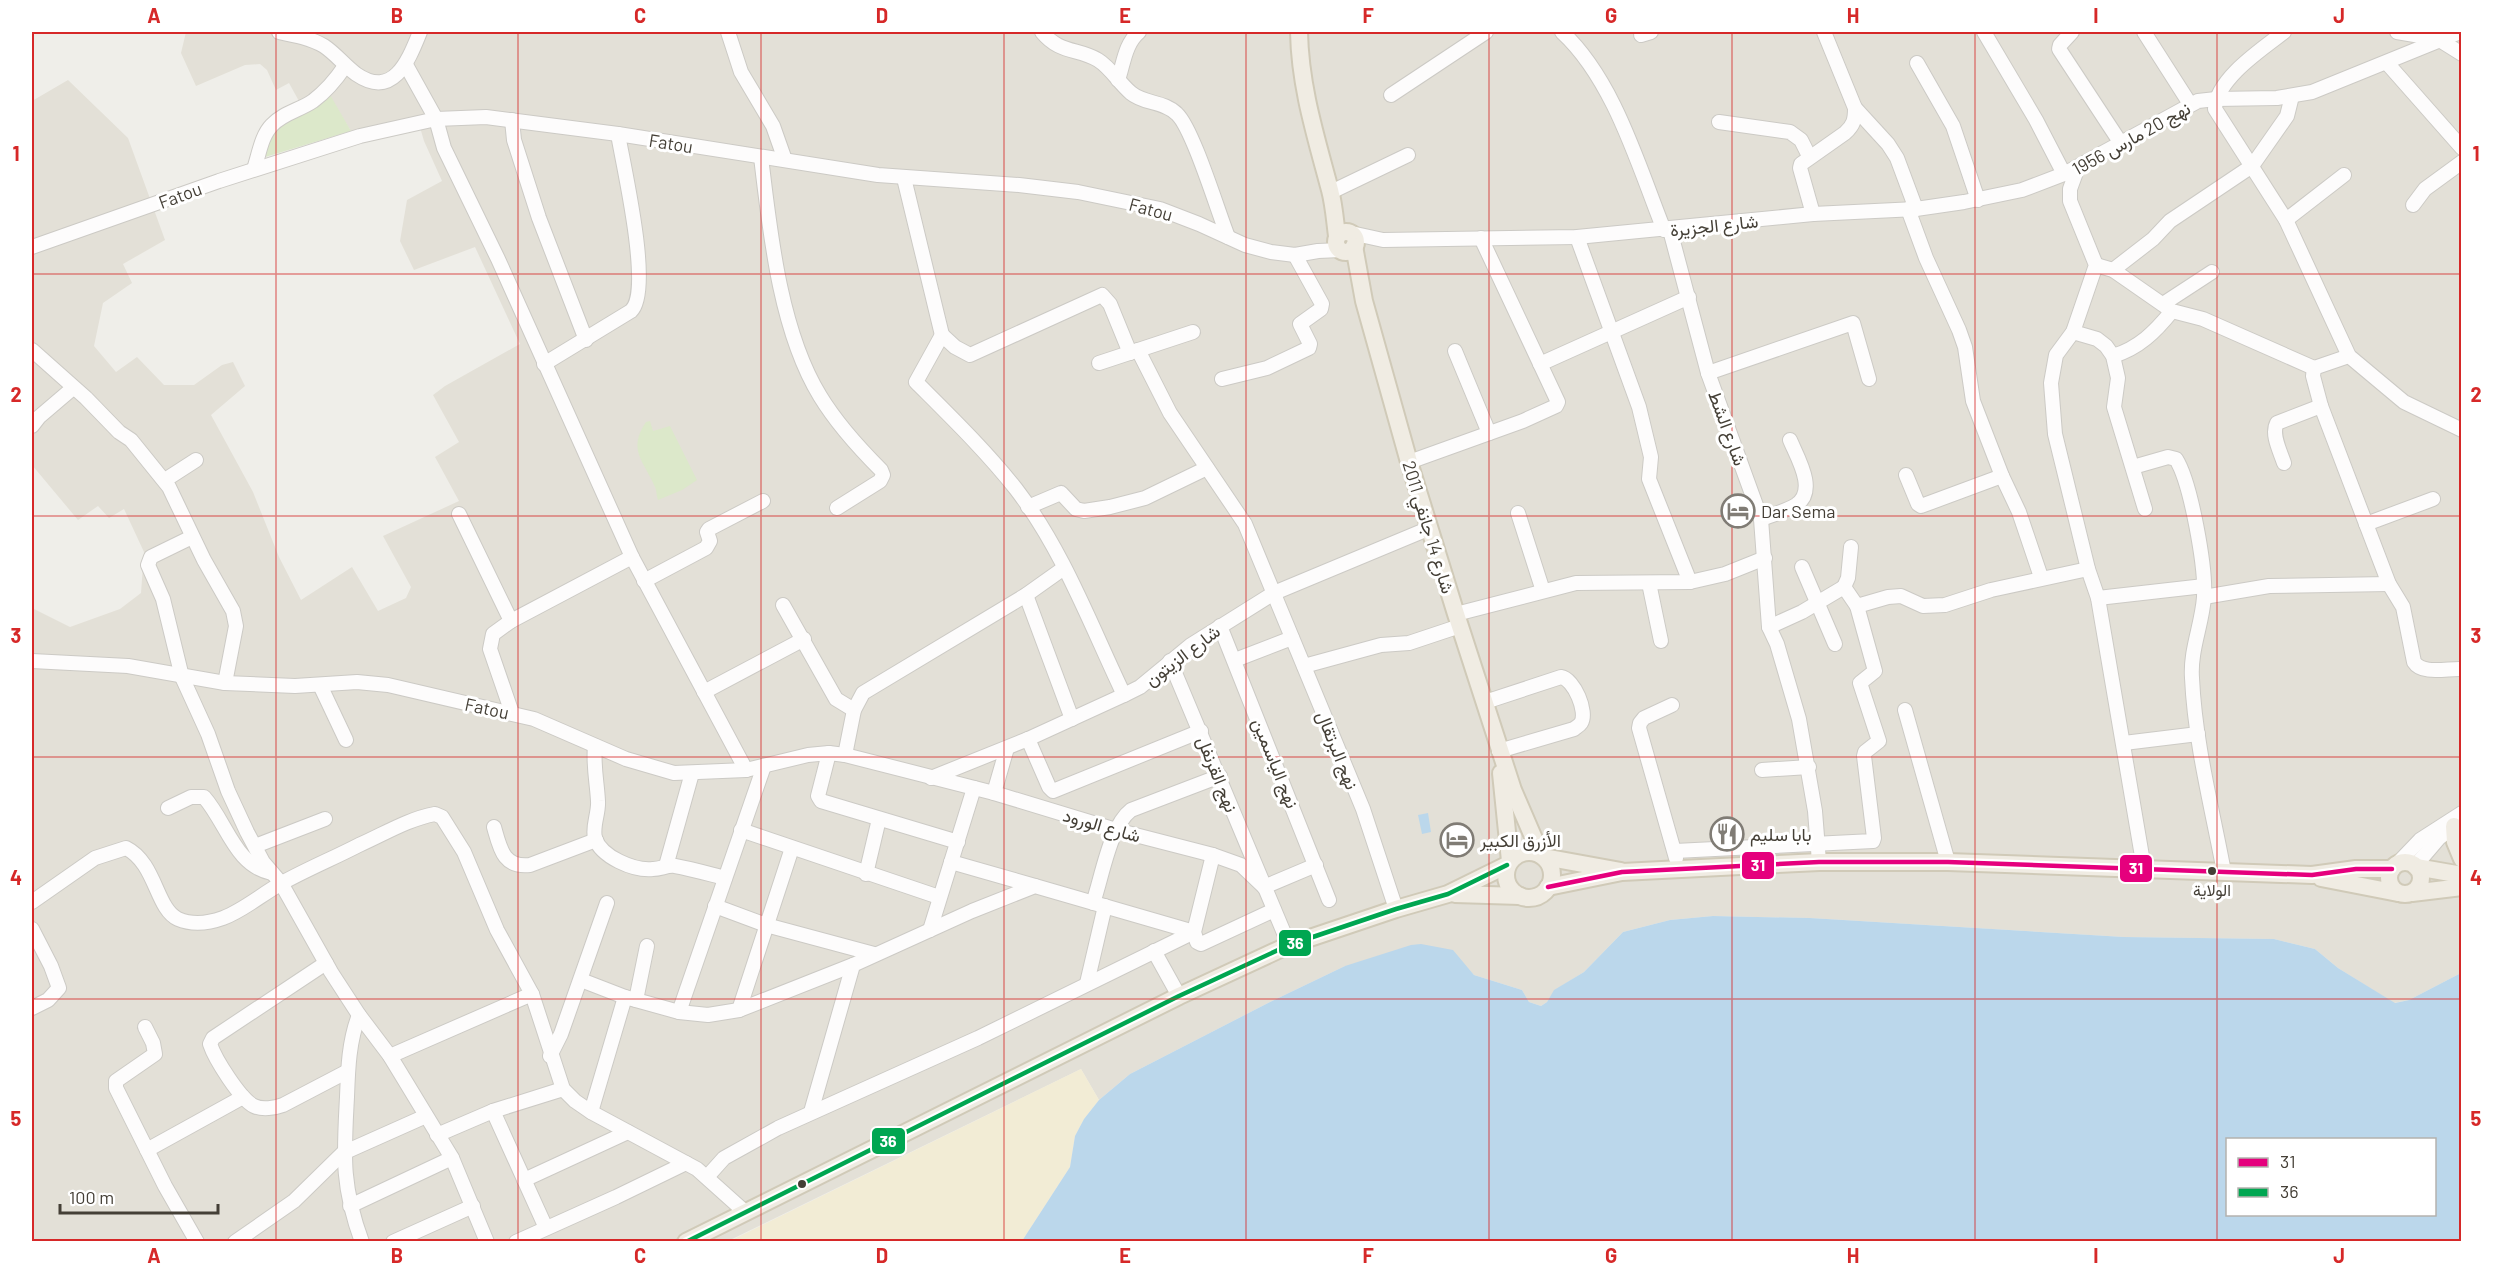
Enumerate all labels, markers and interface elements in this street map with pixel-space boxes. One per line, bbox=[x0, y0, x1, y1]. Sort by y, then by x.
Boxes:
text: A bbox=[147, 3, 161, 27]
text: B bbox=[391, 3, 403, 27]
text: C bbox=[634, 3, 646, 27]
text: D bbox=[876, 3, 888, 27]
text: E bbox=[1119, 3, 1131, 27]
text: F bbox=[1362, 3, 1374, 27]
text: G bbox=[1605, 3, 1617, 27]
text: H bbox=[1847, 3, 1859, 27]
text: I bbox=[2093, 3, 2099, 27]
text: J bbox=[2333, 3, 2345, 27]
street label: نهج 20 مارس 1956 bbox=[2068, 96, 2195, 181]
street label: Fatou bbox=[647, 129, 695, 157]
text: 1 bbox=[12, 141, 20, 165]
text: 1 bbox=[2472, 141, 2480, 165]
street label: Fatou bbox=[155, 177, 205, 213]
street label: Fatou bbox=[1127, 193, 1175, 225]
street label: شارع الجزيرة bbox=[1669, 209, 1759, 243]
text: 2 bbox=[10, 382, 22, 406]
text: 2 bbox=[2470, 382, 2482, 406]
street label: شارع الشط bbox=[1702, 388, 1752, 469]
street label: شارع 14 جانفي 2011 bbox=[1394, 458, 1460, 598]
hotel icon: Dar Sema bbox=[1720, 493, 1756, 529]
place label: Dar Sema bbox=[1761, 500, 1836, 522]
street label: شارع الزيتون bbox=[1140, 620, 1225, 692]
text: 3 bbox=[11, 623, 21, 647]
text: 3 bbox=[2471, 623, 2481, 647]
street label: Fatou bbox=[463, 693, 511, 723]
street label: نهج البرتقال bbox=[1310, 708, 1364, 793]
street label: نهج الياسمين bbox=[1246, 715, 1304, 812]
street label: نهج القرنفل bbox=[1191, 733, 1243, 816]
street label: شارع الورود bbox=[1060, 803, 1143, 848]
restaurant icon: بابا سليم bbox=[1709, 816, 1745, 852]
hotel icon: الأزرق الكبير bbox=[1439, 822, 1475, 858]
place label: بابا سليم bbox=[1750, 823, 1812, 847]
place label: الأزرق الكبير bbox=[1479, 829, 1561, 852]
line badge: 31 bbox=[1741, 851, 1775, 880]
line badge: 31 bbox=[2119, 854, 2153, 883]
text: 31 bbox=[1751, 855, 1765, 874]
text: 31 bbox=[2129, 858, 2143, 877]
text: 4 bbox=[10, 865, 22, 889]
marker: الولاية bbox=[2206, 865, 2218, 877]
text: 4 bbox=[2470, 865, 2482, 889]
place label: الولاية bbox=[2193, 880, 2231, 901]
line badge: 36 bbox=[1278, 929, 1312, 957]
text: 36 bbox=[1286, 933, 1304, 952]
text: 5 bbox=[11, 1106, 22, 1130]
text: 5 bbox=[2471, 1106, 2482, 1130]
line badge: 36 bbox=[871, 1127, 906, 1155]
text: 36 bbox=[879, 1131, 897, 1150]
legend bbox=[2226, 1138, 2436, 1216]
text: 31 bbox=[2280, 1150, 2295, 1172]
scale bar bbox=[60, 1177, 218, 1215]
unlabelled marker bbox=[796, 1178, 808, 1190]
text: 36 bbox=[2280, 1180, 2299, 1202]
text: 100 m bbox=[69, 1186, 114, 1208]
text: A bbox=[147, 1243, 161, 1267]
text: B bbox=[391, 1243, 403, 1267]
text: C bbox=[634, 1243, 646, 1267]
text: D bbox=[876, 1243, 888, 1267]
text: E bbox=[1119, 1243, 1131, 1267]
text: F bbox=[1362, 1243, 1374, 1267]
text: G bbox=[1605, 1243, 1617, 1267]
text: H bbox=[1847, 1243, 1859, 1267]
text: I bbox=[2093, 1243, 2099, 1267]
text: J bbox=[2333, 1243, 2345, 1267]

